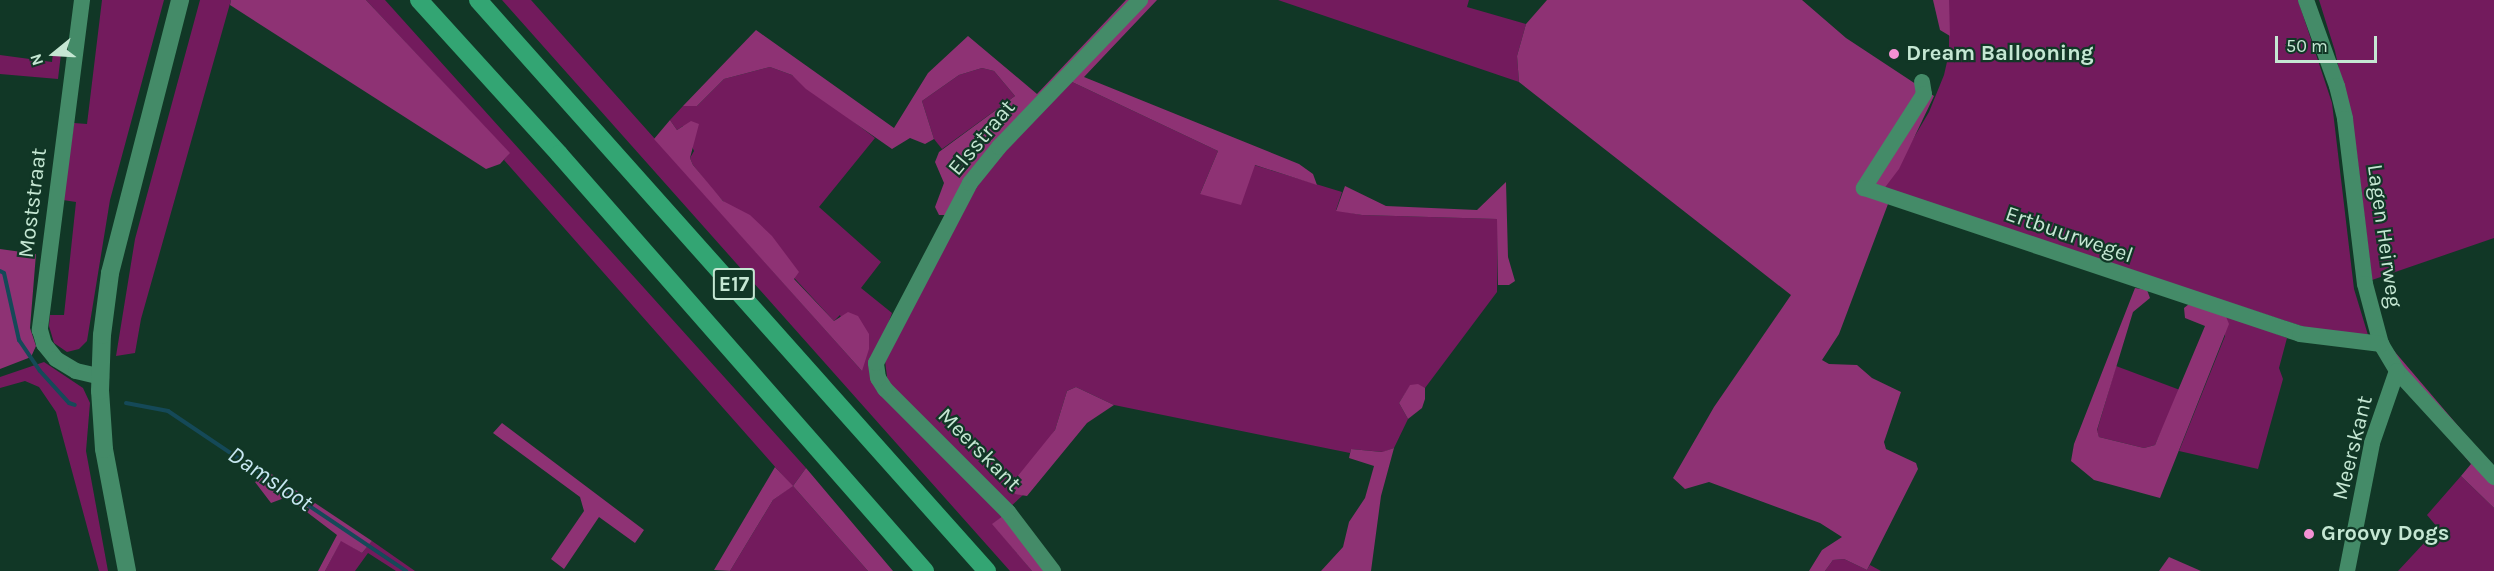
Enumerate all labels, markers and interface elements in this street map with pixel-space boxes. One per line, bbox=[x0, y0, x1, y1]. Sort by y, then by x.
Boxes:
north arrow bbox=[24, 24, 84, 84]
scale bar bbox=[2278, 24, 2380, 62]
text: 50 m bbox=[2286, 35, 2328, 57]
place label: Dream Ballooning bbox=[1906, 41, 2094, 67]
marker: Dream Ballooning bbox=[1887, 47, 1901, 61]
text: N bbox=[26, 51, 47, 68]
street label: Elsstraat bbox=[943, 95, 1021, 181]
street label: Moststraat bbox=[13, 146, 53, 260]
street label: Lagen Heirweg bbox=[2361, 162, 2407, 310]
street label: Ertbuurwegel bbox=[2002, 201, 2136, 269]
road number: E17 bbox=[712, 266, 756, 302]
street label: Meerskant bbox=[2327, 393, 2379, 503]
street label: Meerskant bbox=[932, 403, 1026, 497]
water label: Damsloot bbox=[222, 440, 318, 518]
place label: Groovy Dogs bbox=[2321, 521, 2449, 547]
marker: Groovy Dogs bbox=[2302, 527, 2316, 541]

